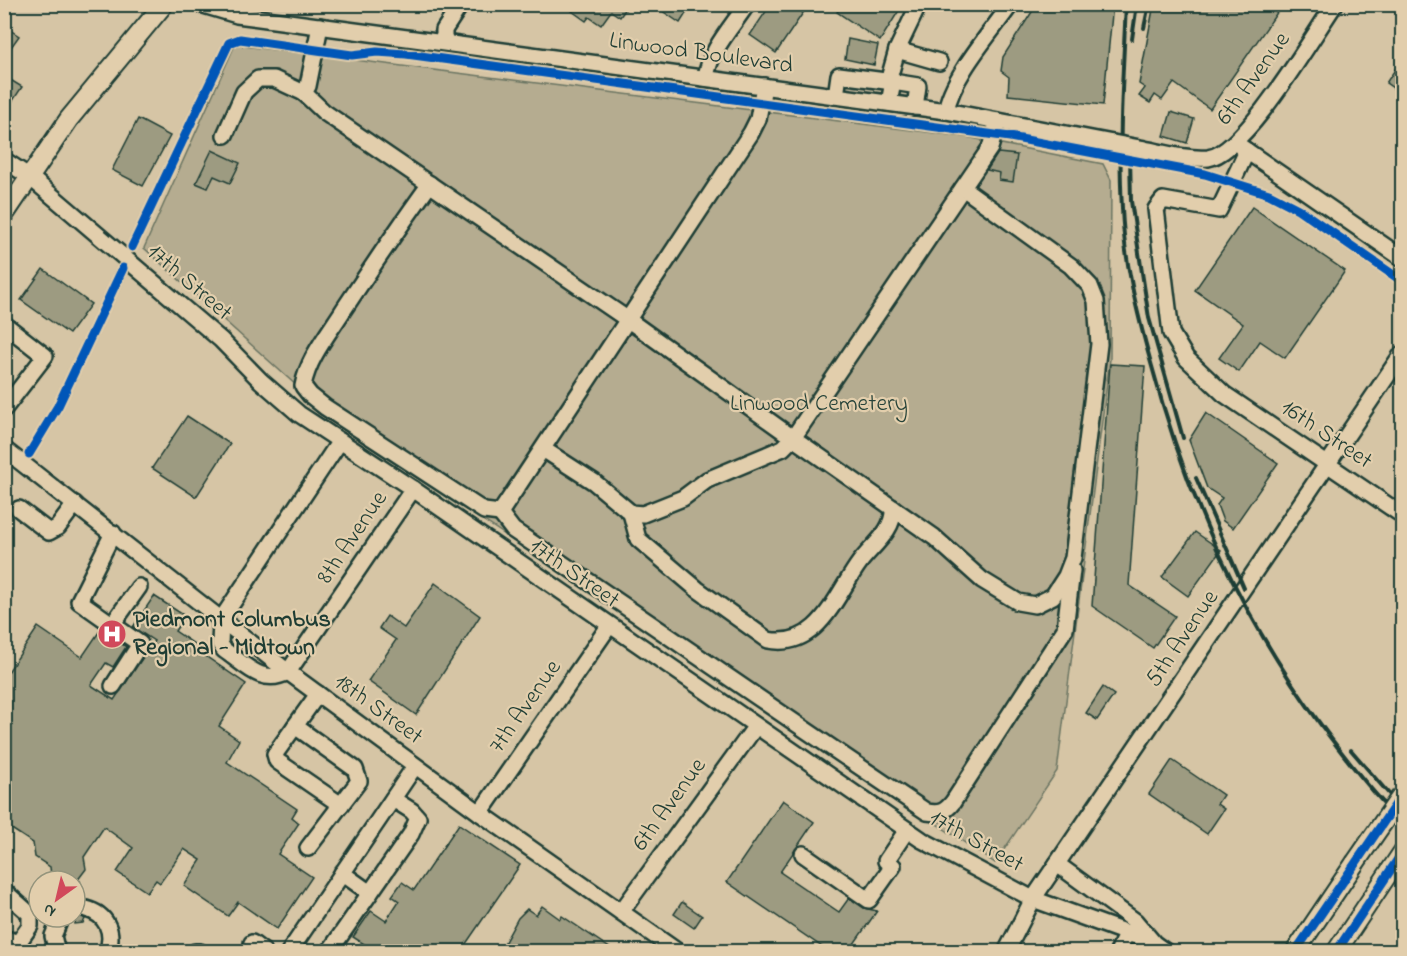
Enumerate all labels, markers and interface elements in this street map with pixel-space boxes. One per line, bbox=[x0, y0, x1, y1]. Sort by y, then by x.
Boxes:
street label: Linwood Boulevard bbox=[607, 24, 796, 84]
street label: 6th Avenue bbox=[1208, 25, 1300, 133]
street label: 17th Street bbox=[138, 236, 240, 330]
park label: Linwood Cemetery bbox=[730, 387, 908, 423]
street label: 16th Street bbox=[1273, 391, 1379, 479]
street label: 8th Avenue bbox=[309, 484, 397, 592]
street label: 17th Street bbox=[522, 530, 626, 618]
street label: 5th Avenue bbox=[1137, 583, 1229, 695]
place label: Piedmont Columbus Regional - Midtown bbox=[133, 603, 331, 667]
hospital icon: Piedmont Columbus Regional - Midtown bbox=[96, 618, 128, 650]
street label: 7th Avenue bbox=[481, 653, 571, 761]
street label: 18th Street bbox=[326, 666, 430, 754]
street label: 6th Avenue bbox=[624, 751, 716, 859]
street label: 17th Street bbox=[922, 802, 1030, 882]
north arrow bbox=[27, 869, 87, 929]
text: N bbox=[38, 897, 61, 923]

